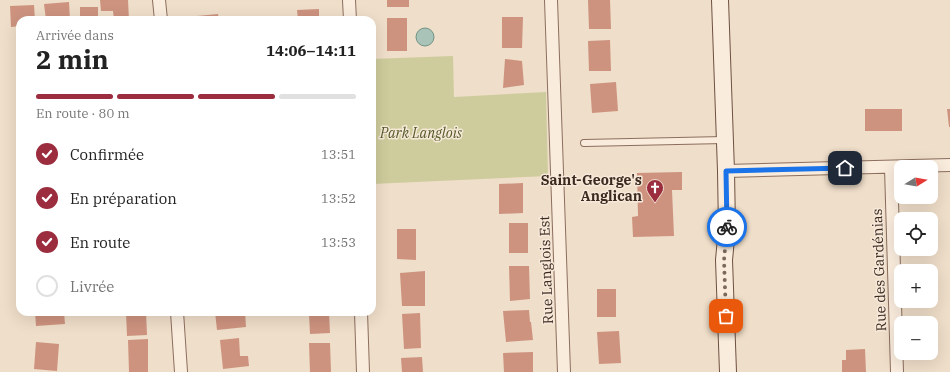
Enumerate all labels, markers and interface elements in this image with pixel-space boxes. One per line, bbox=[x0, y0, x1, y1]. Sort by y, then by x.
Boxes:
text: Arrivée dans bbox=[36, 27, 114, 44]
text: 14:06–14:11 bbox=[266, 41, 356, 60]
text: 2 min bbox=[36, 42, 109, 76]
text: En route · 80 m bbox=[36, 105, 130, 122]
park label: Park Langlois bbox=[379, 124, 463, 142]
icon: check bbox=[36, 143, 58, 165]
text: Confirmée bbox=[70, 145, 144, 164]
text: 13:51 bbox=[321, 146, 356, 163]
pin bbox=[828, 151, 862, 185]
icon: home bbox=[834, 157, 856, 179]
north arrow bbox=[894, 160, 938, 204]
map controls bbox=[894, 160, 938, 360]
place label: Saint-George's Anglican bbox=[541, 171, 642, 205]
church icon: Saint-George's Anglican bbox=[645, 178, 665, 203]
icon: check bbox=[36, 187, 58, 209]
text: En préparation bbox=[70, 189, 177, 208]
text: 13:52 bbox=[321, 190, 356, 207]
courier bbox=[707, 207, 747, 247]
street label: Rue des Gardénias bbox=[868, 208, 890, 332]
button: locate bbox=[894, 212, 938, 256]
street label: Rue Langlois Est bbox=[535, 215, 557, 325]
icon: bike bbox=[716, 216, 738, 238]
icon: check bbox=[36, 231, 58, 253]
text: En route bbox=[70, 233, 130, 252]
text: 13:53 bbox=[321, 234, 356, 251]
button: + bbox=[894, 264, 938, 308]
text: Livrée bbox=[70, 277, 114, 296]
pin bbox=[709, 299, 743, 333]
icon: bag bbox=[715, 305, 737, 327]
button: − bbox=[894, 316, 938, 360]

